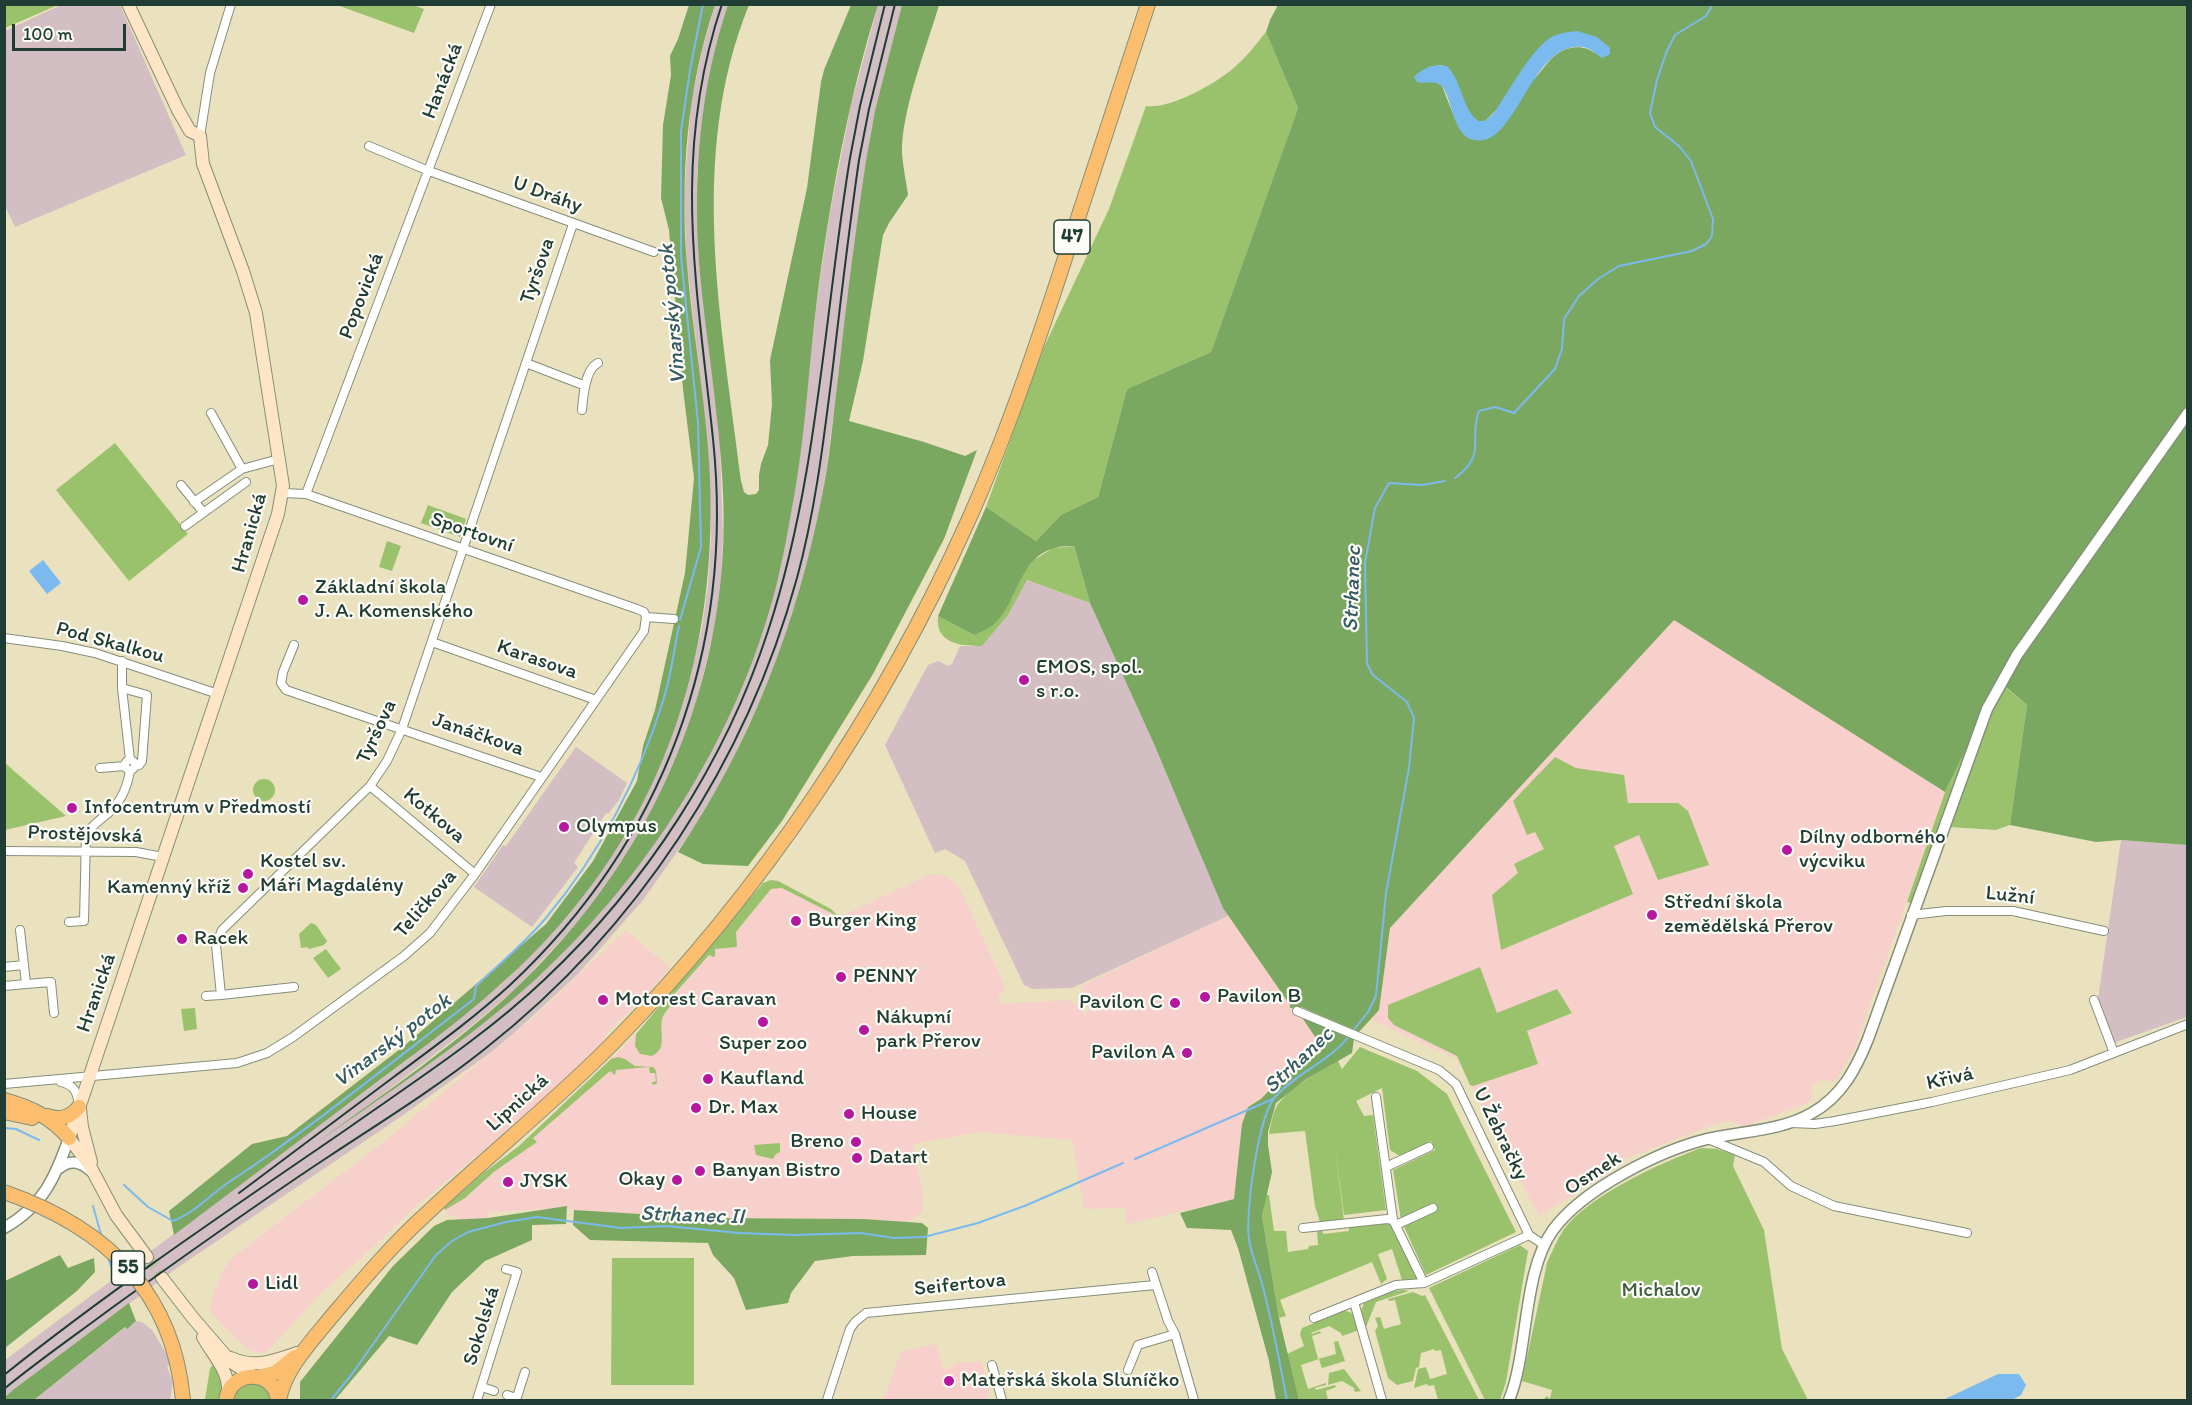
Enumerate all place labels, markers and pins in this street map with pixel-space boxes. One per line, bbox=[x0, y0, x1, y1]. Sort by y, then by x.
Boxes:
place label: Základní škola J. A. Komenského bbox=[315, 575, 473, 625]
marker: Základní škola J. A. Komenského bbox=[296, 593, 310, 607]
place label: EMOS, spol. s r.o. bbox=[1036, 655, 1142, 705]
marker: EMOS, spol. s r.o. bbox=[1017, 673, 1031, 687]
place label: Infocentrum v Předmostí bbox=[84, 795, 311, 821]
marker: Infocentrum v Předmostí bbox=[65, 801, 79, 815]
place label: Olympus bbox=[576, 814, 657, 840]
marker: Olympus bbox=[557, 820, 571, 834]
place label: Dílny odborného výcviku bbox=[1799, 825, 1946, 875]
marker: Dílny odborného výcviku bbox=[1780, 843, 1794, 857]
place label: Kostel sv. Máří Magdalény bbox=[260, 849, 403, 899]
marker: Kostel sv. Máří Magdalény bbox=[241, 867, 255, 881]
place label: Kamenný kříž bbox=[107, 875, 231, 901]
marker: Kamenný kříž bbox=[236, 881, 250, 895]
place label: Střední škola zemědělská Přerov bbox=[1664, 890, 1833, 940]
place label: Burger King bbox=[808, 908, 917, 934]
marker: Střední škola zemědělská Přerov bbox=[1645, 908, 1659, 922]
marker: Burger King bbox=[789, 914, 803, 928]
place label: Racek bbox=[194, 926, 248, 952]
marker: Racek bbox=[175, 932, 189, 946]
place label: PENNY bbox=[853, 964, 917, 990]
marker: PENNY bbox=[834, 970, 848, 984]
place label: Pavilon B bbox=[1217, 984, 1301, 1010]
place label: Motorest Caravan bbox=[615, 987, 776, 1013]
place label: Pavilon C bbox=[1079, 990, 1163, 1016]
marker: Pavilon B bbox=[1198, 990, 1212, 1004]
marker: Motorest Caravan bbox=[596, 993, 610, 1007]
marker: Pavilon C bbox=[1168, 996, 1182, 1010]
place label: Nákupní park Přerov bbox=[876, 1005, 981, 1055]
marker: Super zoo bbox=[756, 1015, 770, 1029]
marker: Nákupní park Přerov bbox=[857, 1023, 871, 1037]
place label: Super zoo bbox=[719, 1031, 807, 1057]
place label: Pavilon A bbox=[1091, 1040, 1175, 1066]
marker: Pavilon A bbox=[1180, 1046, 1194, 1060]
place label: Kaufland bbox=[720, 1066, 804, 1092]
marker: Kaufland bbox=[701, 1072, 715, 1086]
place label: Dr. Max bbox=[708, 1095, 778, 1121]
marker: Dr. Max bbox=[689, 1101, 703, 1115]
place label: House bbox=[861, 1101, 917, 1127]
marker: House bbox=[842, 1107, 856, 1121]
place label: Breno bbox=[790, 1129, 844, 1155]
marker: Breno bbox=[849, 1135, 863, 1149]
place label: Datart bbox=[869, 1145, 928, 1171]
marker: Datart bbox=[850, 1151, 864, 1165]
place label: Banyan Bistro bbox=[712, 1158, 840, 1184]
marker: Banyan Bistro bbox=[693, 1164, 707, 1178]
place label: Okay bbox=[618, 1167, 665, 1193]
place label: JYSK bbox=[520, 1169, 567, 1195]
marker: Okay bbox=[670, 1173, 684, 1187]
marker: JYSK bbox=[501, 1175, 515, 1189]
place label: Lidl bbox=[265, 1271, 299, 1297]
marker: Lidl bbox=[246, 1277, 260, 1291]
place label: Mateřská škola Sluníčko bbox=[961, 1368, 1179, 1394]
marker: Mateřská škola Sluníčko bbox=[942, 1374, 956, 1388]

